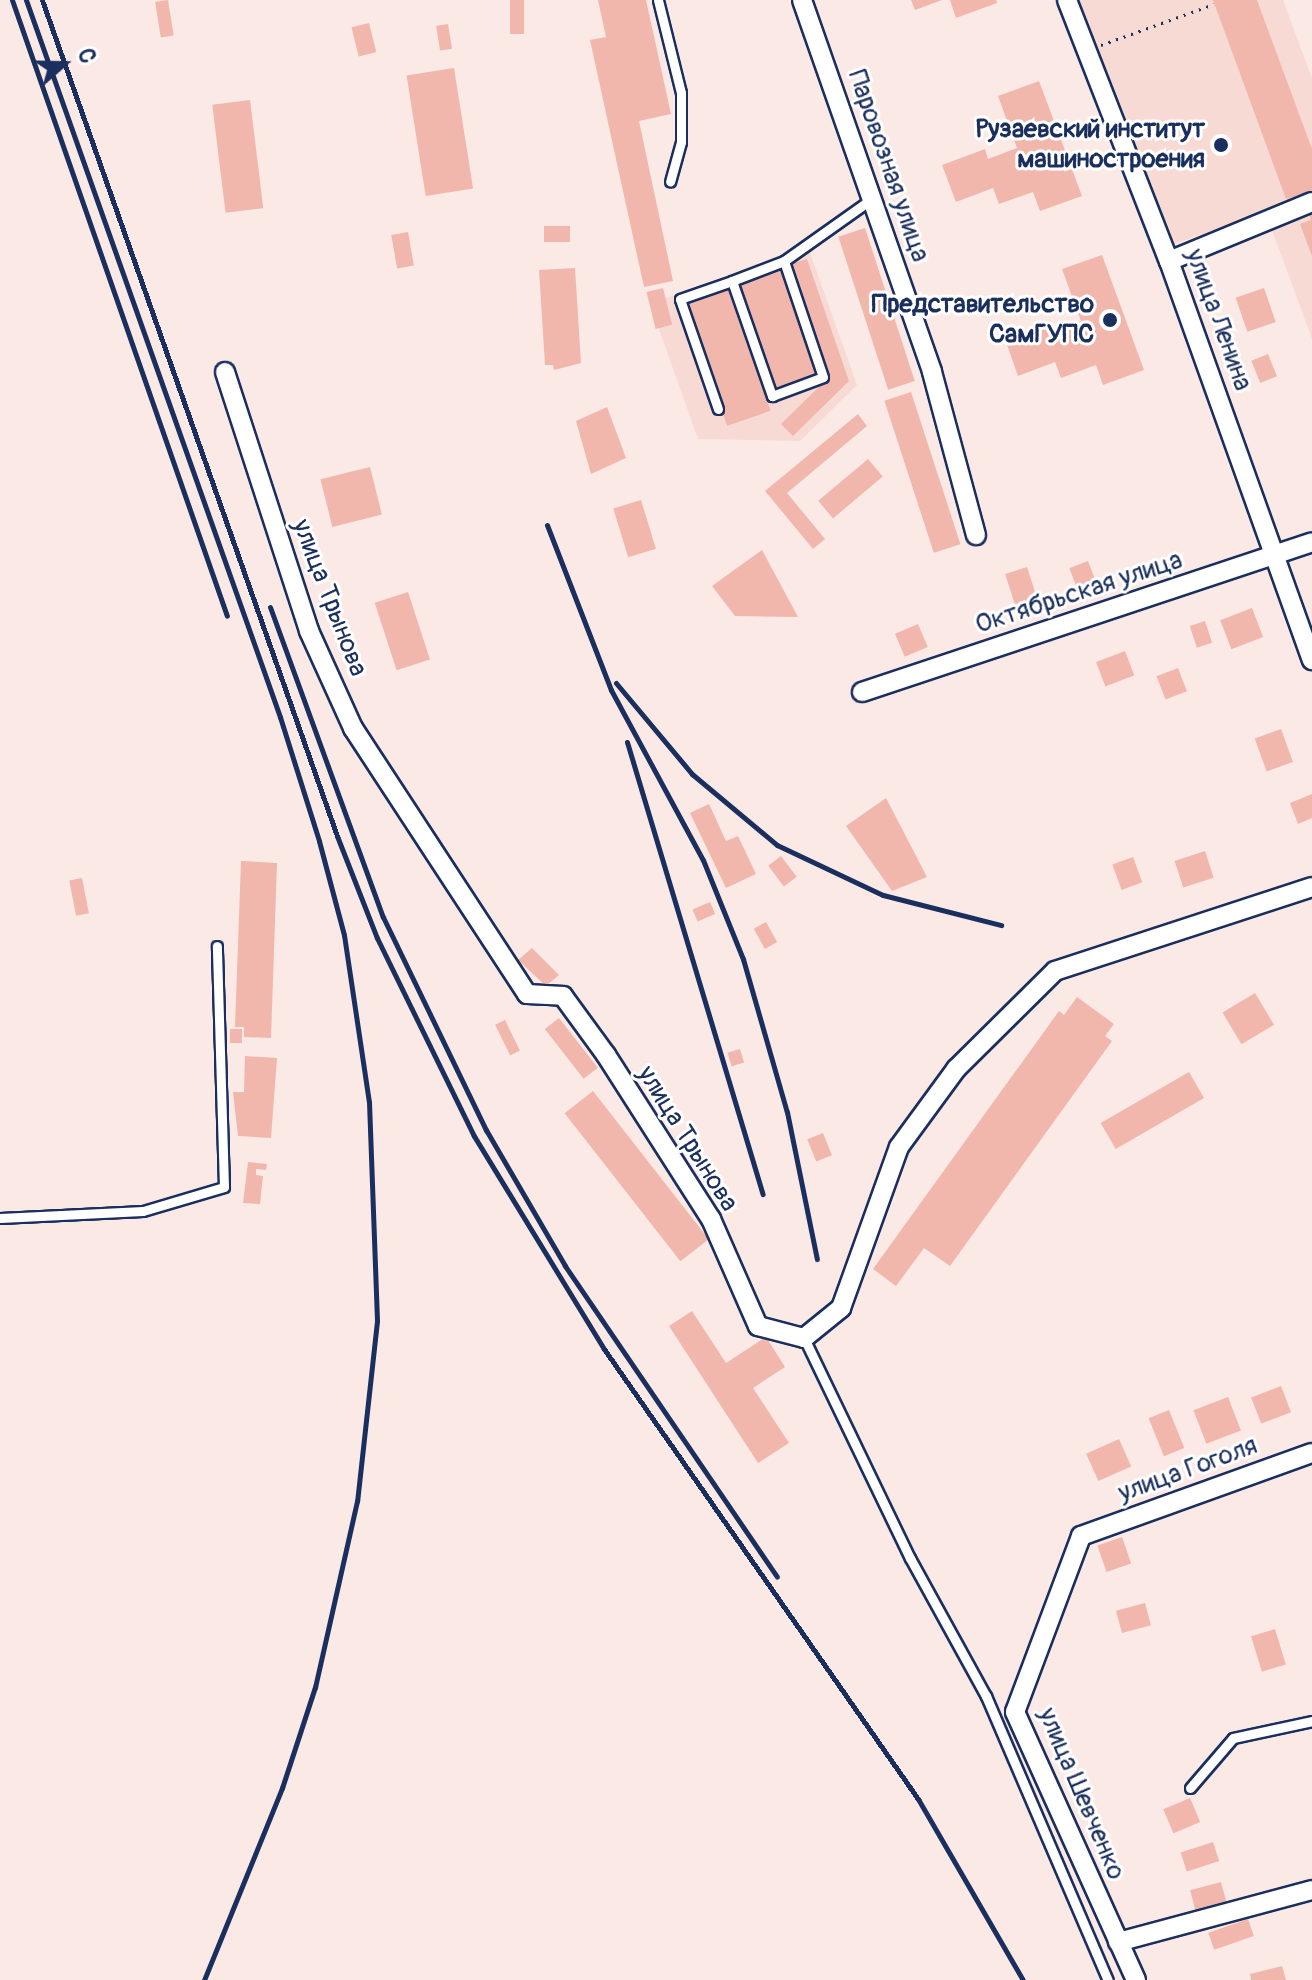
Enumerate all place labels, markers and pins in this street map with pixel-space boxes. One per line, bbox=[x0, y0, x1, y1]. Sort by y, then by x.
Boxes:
place label: Рузаевский институт машиностроения bbox=[975, 114, 1205, 176]
marker: Рузаевский институт машиностроения bbox=[1212, 136, 1230, 154]
place label: Представительство СамГУПС bbox=[872, 289, 1094, 350]
marker: Представительство СамГУПС bbox=[1101, 311, 1119, 329]

